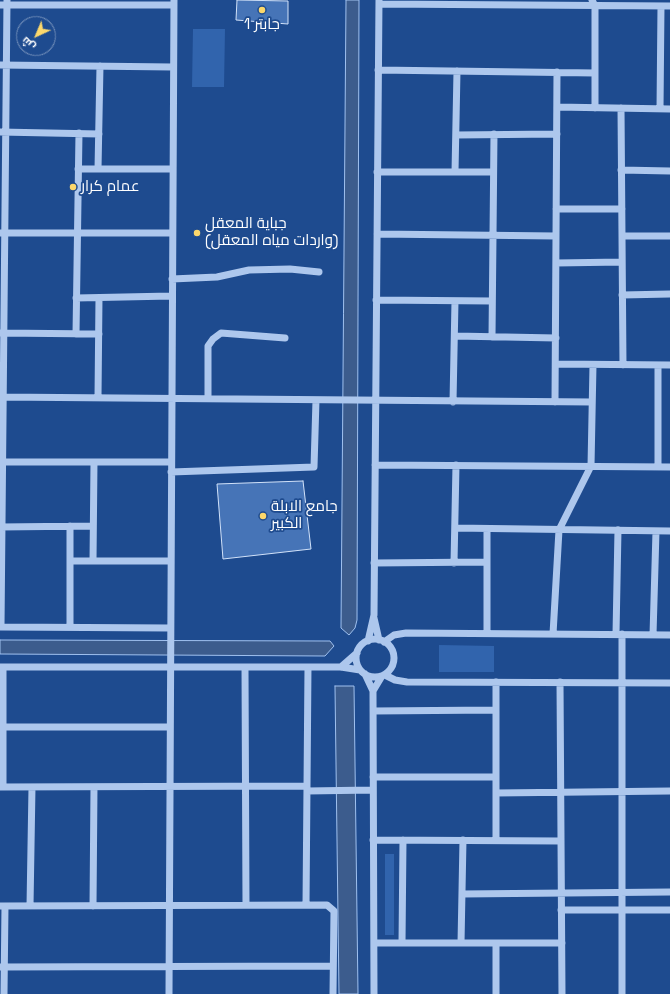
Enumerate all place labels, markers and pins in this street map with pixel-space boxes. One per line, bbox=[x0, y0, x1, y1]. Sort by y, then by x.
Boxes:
marker: جابتر 1 bbox=[257, 5, 267, 15]
place label: جابتر 1 bbox=[244, 16, 280, 34]
place label: عمام كرار bbox=[81, 178, 140, 196]
marker: عمام كرار bbox=[68, 182, 78, 192]
place label: جباية المعقل (واردات مياه المعقل) bbox=[205, 215, 338, 250]
marker: جباية المعقل (واردات مياه المعقل) bbox=[192, 228, 202, 238]
place label: جامع الابلة الكبير bbox=[271, 498, 338, 533]
marker: جامع الابلة الكبير bbox=[258, 511, 268, 521]

